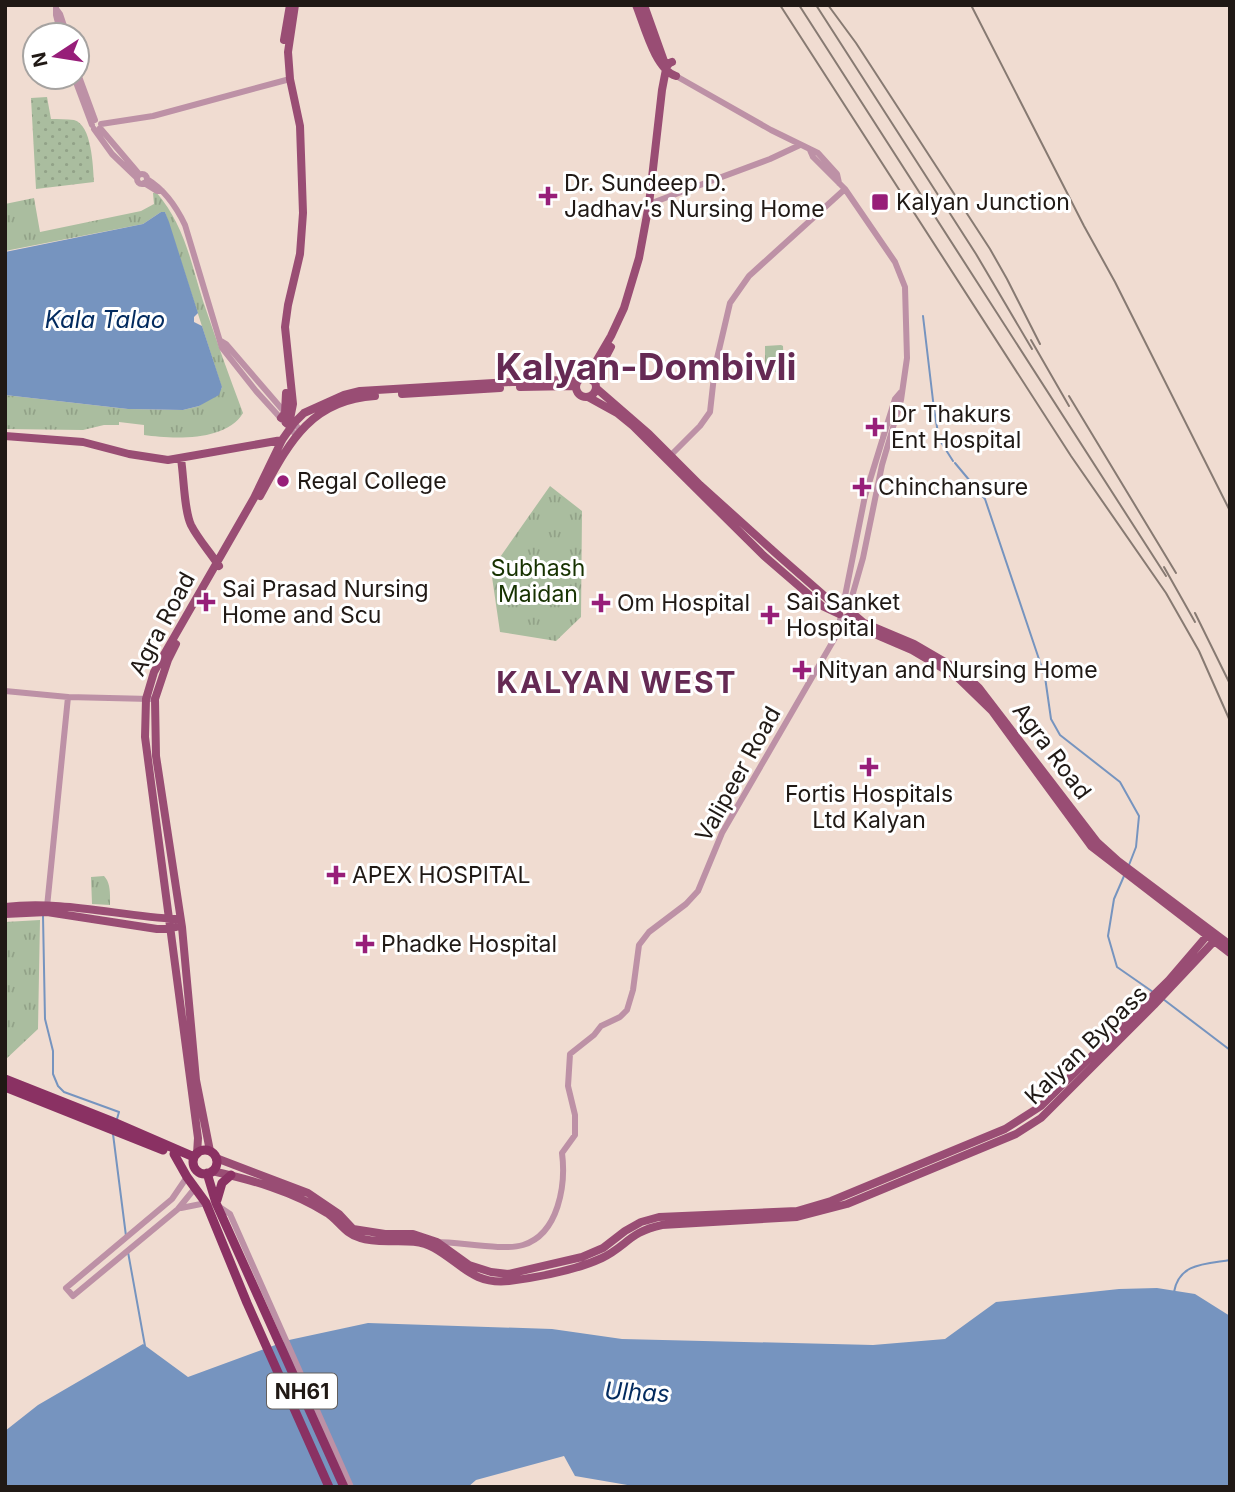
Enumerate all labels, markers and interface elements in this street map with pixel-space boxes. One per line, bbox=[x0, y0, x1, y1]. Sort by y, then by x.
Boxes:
north arrow bbox=[21, 21, 91, 91]
text: N bbox=[27, 50, 53, 69]
place label: Dr. Sundeep D. Jadhav's Nursing Home bbox=[564, 169, 825, 223]
marker: Dr. Sundeep D. Jadhav's Nursing Home bbox=[538, 186, 558, 206]
place label: Kalyan Junction bbox=[896, 188, 1070, 216]
marker: Kalyan Junction bbox=[870, 192, 890, 212]
water label: Kala Talao bbox=[45, 305, 165, 334]
district label: Kalyan-Dombivli bbox=[495, 344, 797, 389]
place label: Dr Thakurs Ent Hospital bbox=[891, 400, 1021, 454]
marker: Dr Thakurs Ent Hospital bbox=[865, 417, 885, 437]
place label: Regal College bbox=[297, 467, 447, 495]
marker: Regal College bbox=[275, 473, 291, 489]
place label: Chinchansure bbox=[878, 473, 1028, 501]
marker: Chinchansure bbox=[852, 477, 872, 497]
park label: Subhash Maidan bbox=[491, 554, 585, 608]
street label: Agra Road bbox=[123, 567, 201, 681]
place label: Sai Prasad Nursing Home and Scu bbox=[222, 575, 429, 629]
place label: Sai Sanket Hospital bbox=[786, 588, 900, 642]
place label: Om Hospital bbox=[617, 589, 750, 617]
marker: Sai Prasad Nursing Home and Scu bbox=[196, 592, 216, 612]
marker: Om Hospital bbox=[591, 593, 611, 613]
marker: Sai Sanket Hospital bbox=[760, 605, 780, 625]
place label: Nityan and Nursing Home bbox=[818, 656, 1098, 684]
marker: Nityan and Nursing Home bbox=[792, 660, 812, 680]
district label: KALYAN WEST bbox=[496, 664, 738, 700]
street label: Agra Road bbox=[1007, 697, 1097, 805]
street label: Valipeer Road bbox=[689, 702, 787, 846]
marker: Fortis Hospitals Ltd Kalyan bbox=[859, 757, 879, 777]
place label: Fortis Hospitals Ltd Kalyan bbox=[785, 780, 953, 834]
place label: APEX HOSPITAL bbox=[352, 861, 531, 889]
marker: APEX HOSPITAL bbox=[326, 865, 346, 885]
place label: Phadke Hospital bbox=[381, 930, 557, 958]
marker: Phadke Hospital bbox=[355, 934, 375, 954]
street label: Kalyan Bypass bbox=[1019, 980, 1153, 1110]
road number: NH61 bbox=[267, 1374, 337, 1408]
water label: Ulhas bbox=[604, 1376, 670, 1408]

